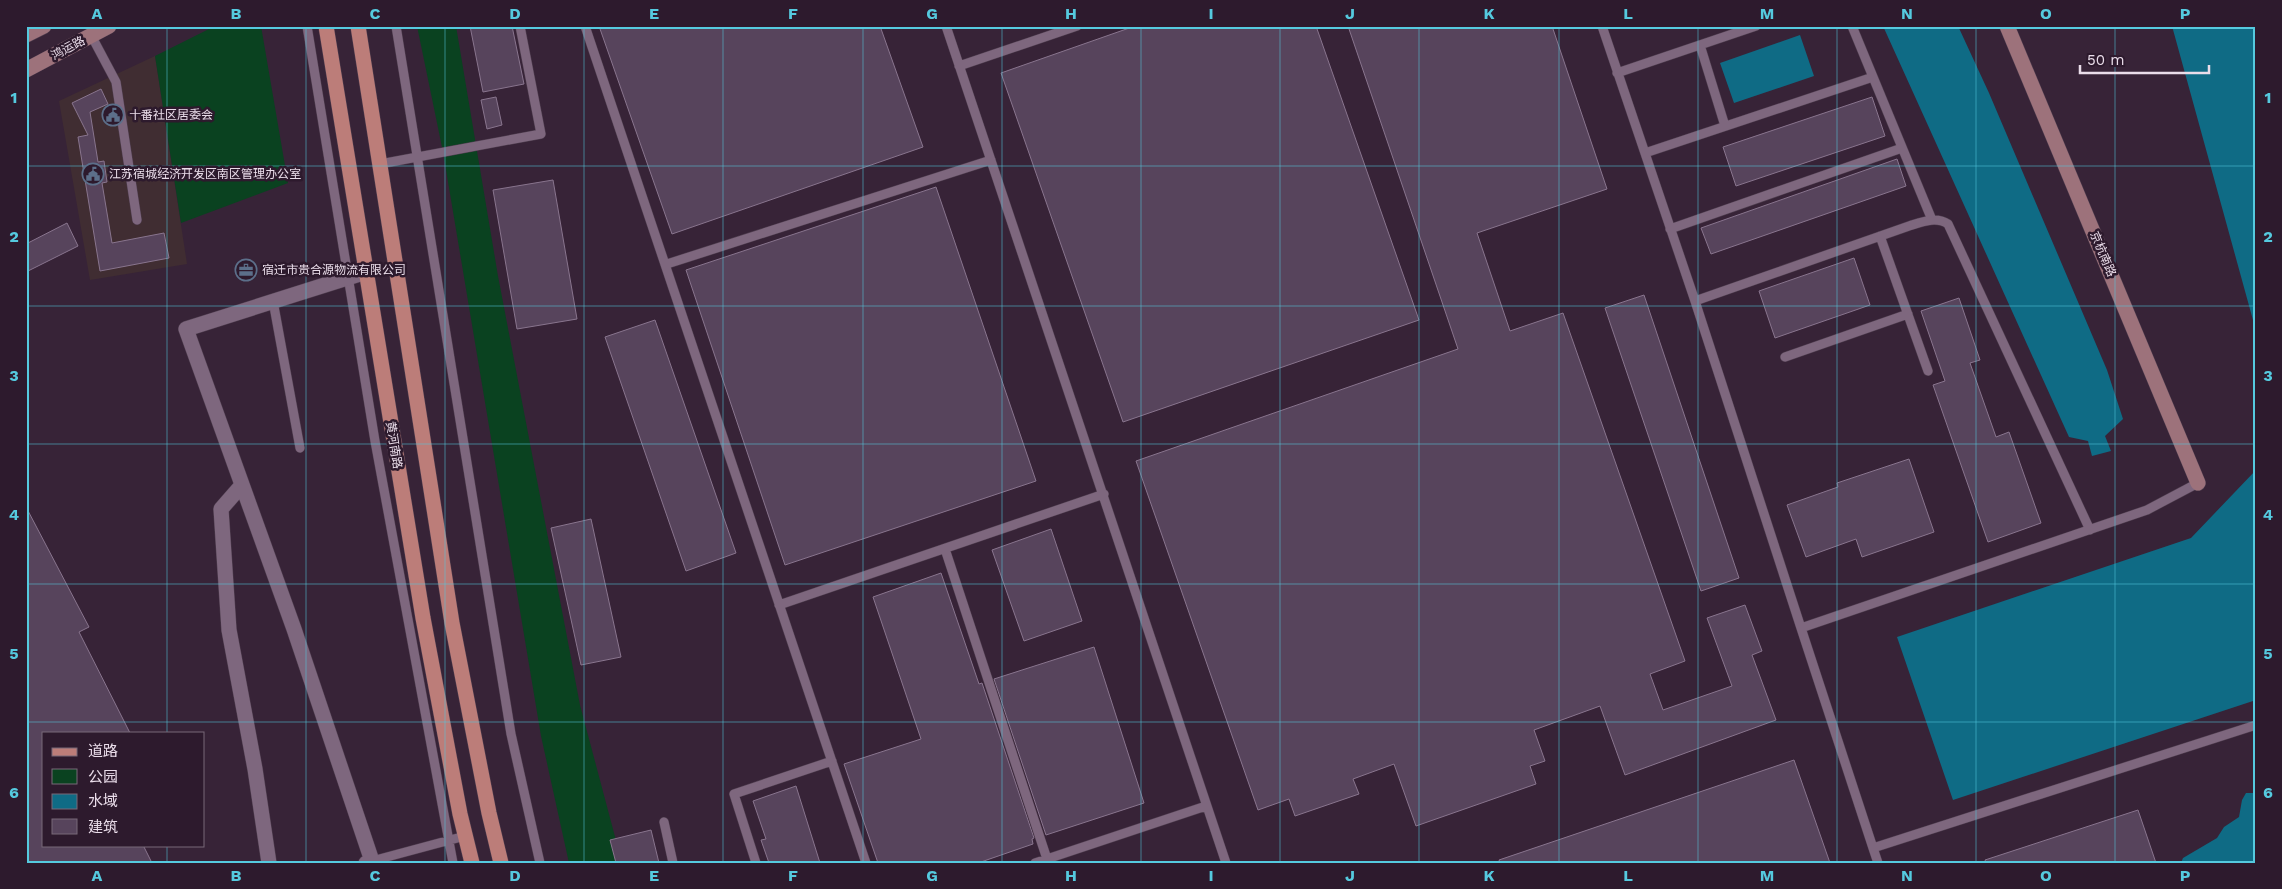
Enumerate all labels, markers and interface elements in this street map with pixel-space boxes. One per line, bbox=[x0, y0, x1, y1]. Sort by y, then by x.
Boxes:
text: A bbox=[92, 4, 103, 23]
text: B bbox=[231, 4, 242, 23]
text: C bbox=[370, 4, 381, 23]
text: D bbox=[509, 4, 521, 23]
text: E bbox=[649, 4, 659, 23]
text: F bbox=[788, 4, 798, 23]
text: G bbox=[926, 4, 938, 23]
text: H bbox=[1065, 4, 1077, 23]
text: I bbox=[1208, 4, 1214, 23]
text: J bbox=[1345, 4, 1355, 23]
text: K bbox=[1483, 4, 1495, 23]
text: L bbox=[1623, 4, 1633, 23]
text: M bbox=[1760, 4, 1774, 23]
text: N bbox=[1901, 4, 1913, 23]
text: O bbox=[2040, 4, 2052, 23]
text: P bbox=[2180, 4, 2191, 23]
street label: 鸿运路 bbox=[49, 33, 87, 63]
scale bar bbox=[2080, 42, 2208, 74]
text: 50 m bbox=[2087, 51, 2124, 69]
text: 1 bbox=[11, 88, 17, 107]
text: 1 bbox=[2265, 88, 2271, 107]
public building icon: 十番社区居委会 bbox=[101, 103, 125, 127]
place label: 十番社区居委会 bbox=[129, 108, 213, 122]
public building icon: 江苏宿城经济开发区南区管理办公室 bbox=[81, 162, 105, 186]
place label: 江苏宿城经济开发区南区管理办公室 bbox=[109, 167, 301, 181]
text: 2 bbox=[9, 227, 19, 246]
text: 2 bbox=[2263, 227, 2273, 246]
street label: 京杭南路 bbox=[2087, 229, 2119, 279]
office icon: 宿迁市贵合源物流有限公司 bbox=[234, 258, 258, 282]
place label: 宿迁市贵合源物流有限公司 bbox=[262, 263, 406, 277]
text: 3 bbox=[9, 366, 19, 385]
text: 3 bbox=[2263, 366, 2273, 385]
street label: 黄河南路 bbox=[383, 420, 405, 470]
text: 4 bbox=[9, 505, 19, 524]
text: 4 bbox=[2263, 505, 2273, 524]
text: 5 bbox=[9, 644, 19, 663]
text: 5 bbox=[2263, 644, 2273, 663]
legend bbox=[42, 732, 205, 846]
text: 道路 bbox=[88, 742, 118, 760]
text: 公园 bbox=[88, 768, 118, 786]
text: 6 bbox=[9, 783, 19, 802]
text: 6 bbox=[2263, 783, 2273, 802]
text: 水域 bbox=[88, 792, 118, 810]
text: 建筑 bbox=[88, 818, 118, 836]
text: A bbox=[92, 866, 103, 885]
text: B bbox=[231, 866, 242, 885]
text: C bbox=[370, 866, 381, 885]
text: D bbox=[509, 866, 521, 885]
text: E bbox=[649, 866, 659, 885]
text: F bbox=[788, 866, 798, 885]
text: G bbox=[926, 866, 938, 885]
text: H bbox=[1065, 866, 1077, 885]
text: I bbox=[1208, 866, 1214, 885]
text: J bbox=[1345, 866, 1355, 885]
text: K bbox=[1483, 866, 1495, 885]
text: L bbox=[1623, 866, 1633, 885]
text: M bbox=[1760, 866, 1774, 885]
text: N bbox=[1901, 866, 1913, 885]
text: O bbox=[2040, 866, 2052, 885]
text: P bbox=[2180, 866, 2191, 885]

